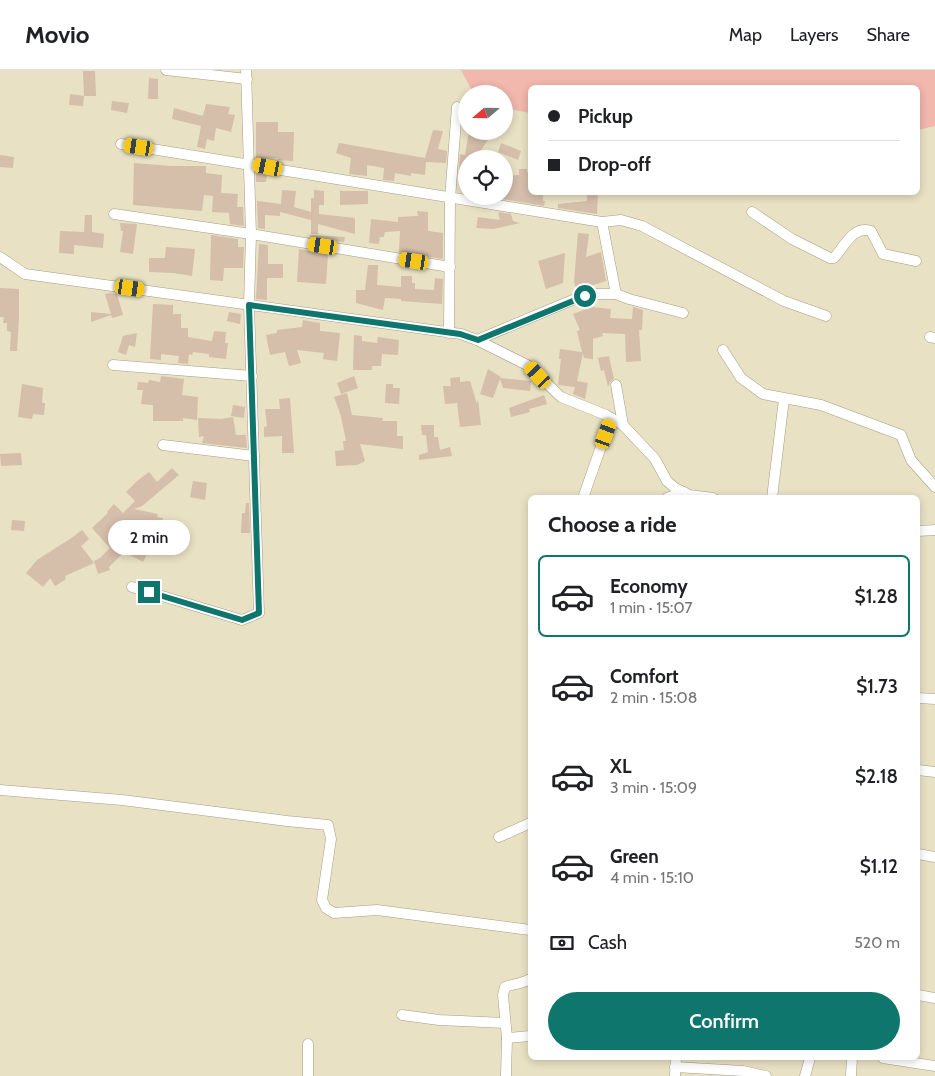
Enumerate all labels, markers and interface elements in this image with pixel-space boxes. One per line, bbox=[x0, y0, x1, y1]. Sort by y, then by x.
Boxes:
text: Movio bbox=[25, 20, 90, 49]
text: Map bbox=[729, 24, 762, 46]
text: Layers bbox=[790, 24, 839, 46]
text: Share bbox=[867, 24, 910, 46]
north arrow bbox=[458, 85, 512, 140]
map controls bbox=[458, 85, 513, 205]
text: Pickup bbox=[578, 105, 633, 128]
car bbox=[123, 137, 154, 157]
button: locate bbox=[458, 150, 513, 205]
text: Drop-off bbox=[578, 153, 651, 176]
car bbox=[251, 157, 284, 177]
car bbox=[307, 236, 338, 256]
car bbox=[398, 251, 429, 271]
car bbox=[114, 278, 145, 298]
route start bbox=[574, 285, 596, 307]
car bbox=[522, 359, 553, 391]
car bbox=[593, 417, 618, 451]
text: Choose a ride bbox=[548, 511, 677, 538]
callout: 2 min bbox=[108, 520, 190, 554]
text: 2 min bbox=[130, 528, 168, 547]
icon: car bbox=[550, 574, 595, 619]
text: Economy bbox=[610, 575, 688, 598]
route end bbox=[138, 581, 160, 603]
text: $1.28 bbox=[855, 585, 898, 608]
text: 1 min · 15:07 bbox=[610, 598, 692, 617]
icon: car bbox=[550, 664, 595, 709]
text: Comfort bbox=[610, 665, 679, 688]
text: $1.73 bbox=[856, 675, 898, 698]
text: 2 min · 15:08 bbox=[610, 688, 697, 707]
icon: car bbox=[550, 754, 595, 799]
text: XL bbox=[610, 755, 631, 778]
text: $2.18 bbox=[855, 765, 898, 788]
text: 3 min · 15:09 bbox=[610, 778, 697, 797]
icon: car bbox=[550, 844, 595, 889]
text: Green bbox=[610, 845, 659, 868]
text: $1.12 bbox=[860, 855, 898, 878]
text: 4 min · 15:10 bbox=[610, 868, 694, 887]
icon: cash bbox=[548, 929, 576, 957]
text: Cash bbox=[588, 931, 627, 954]
text: 520 m bbox=[854, 933, 900, 952]
button: Confirm bbox=[548, 992, 900, 1050]

